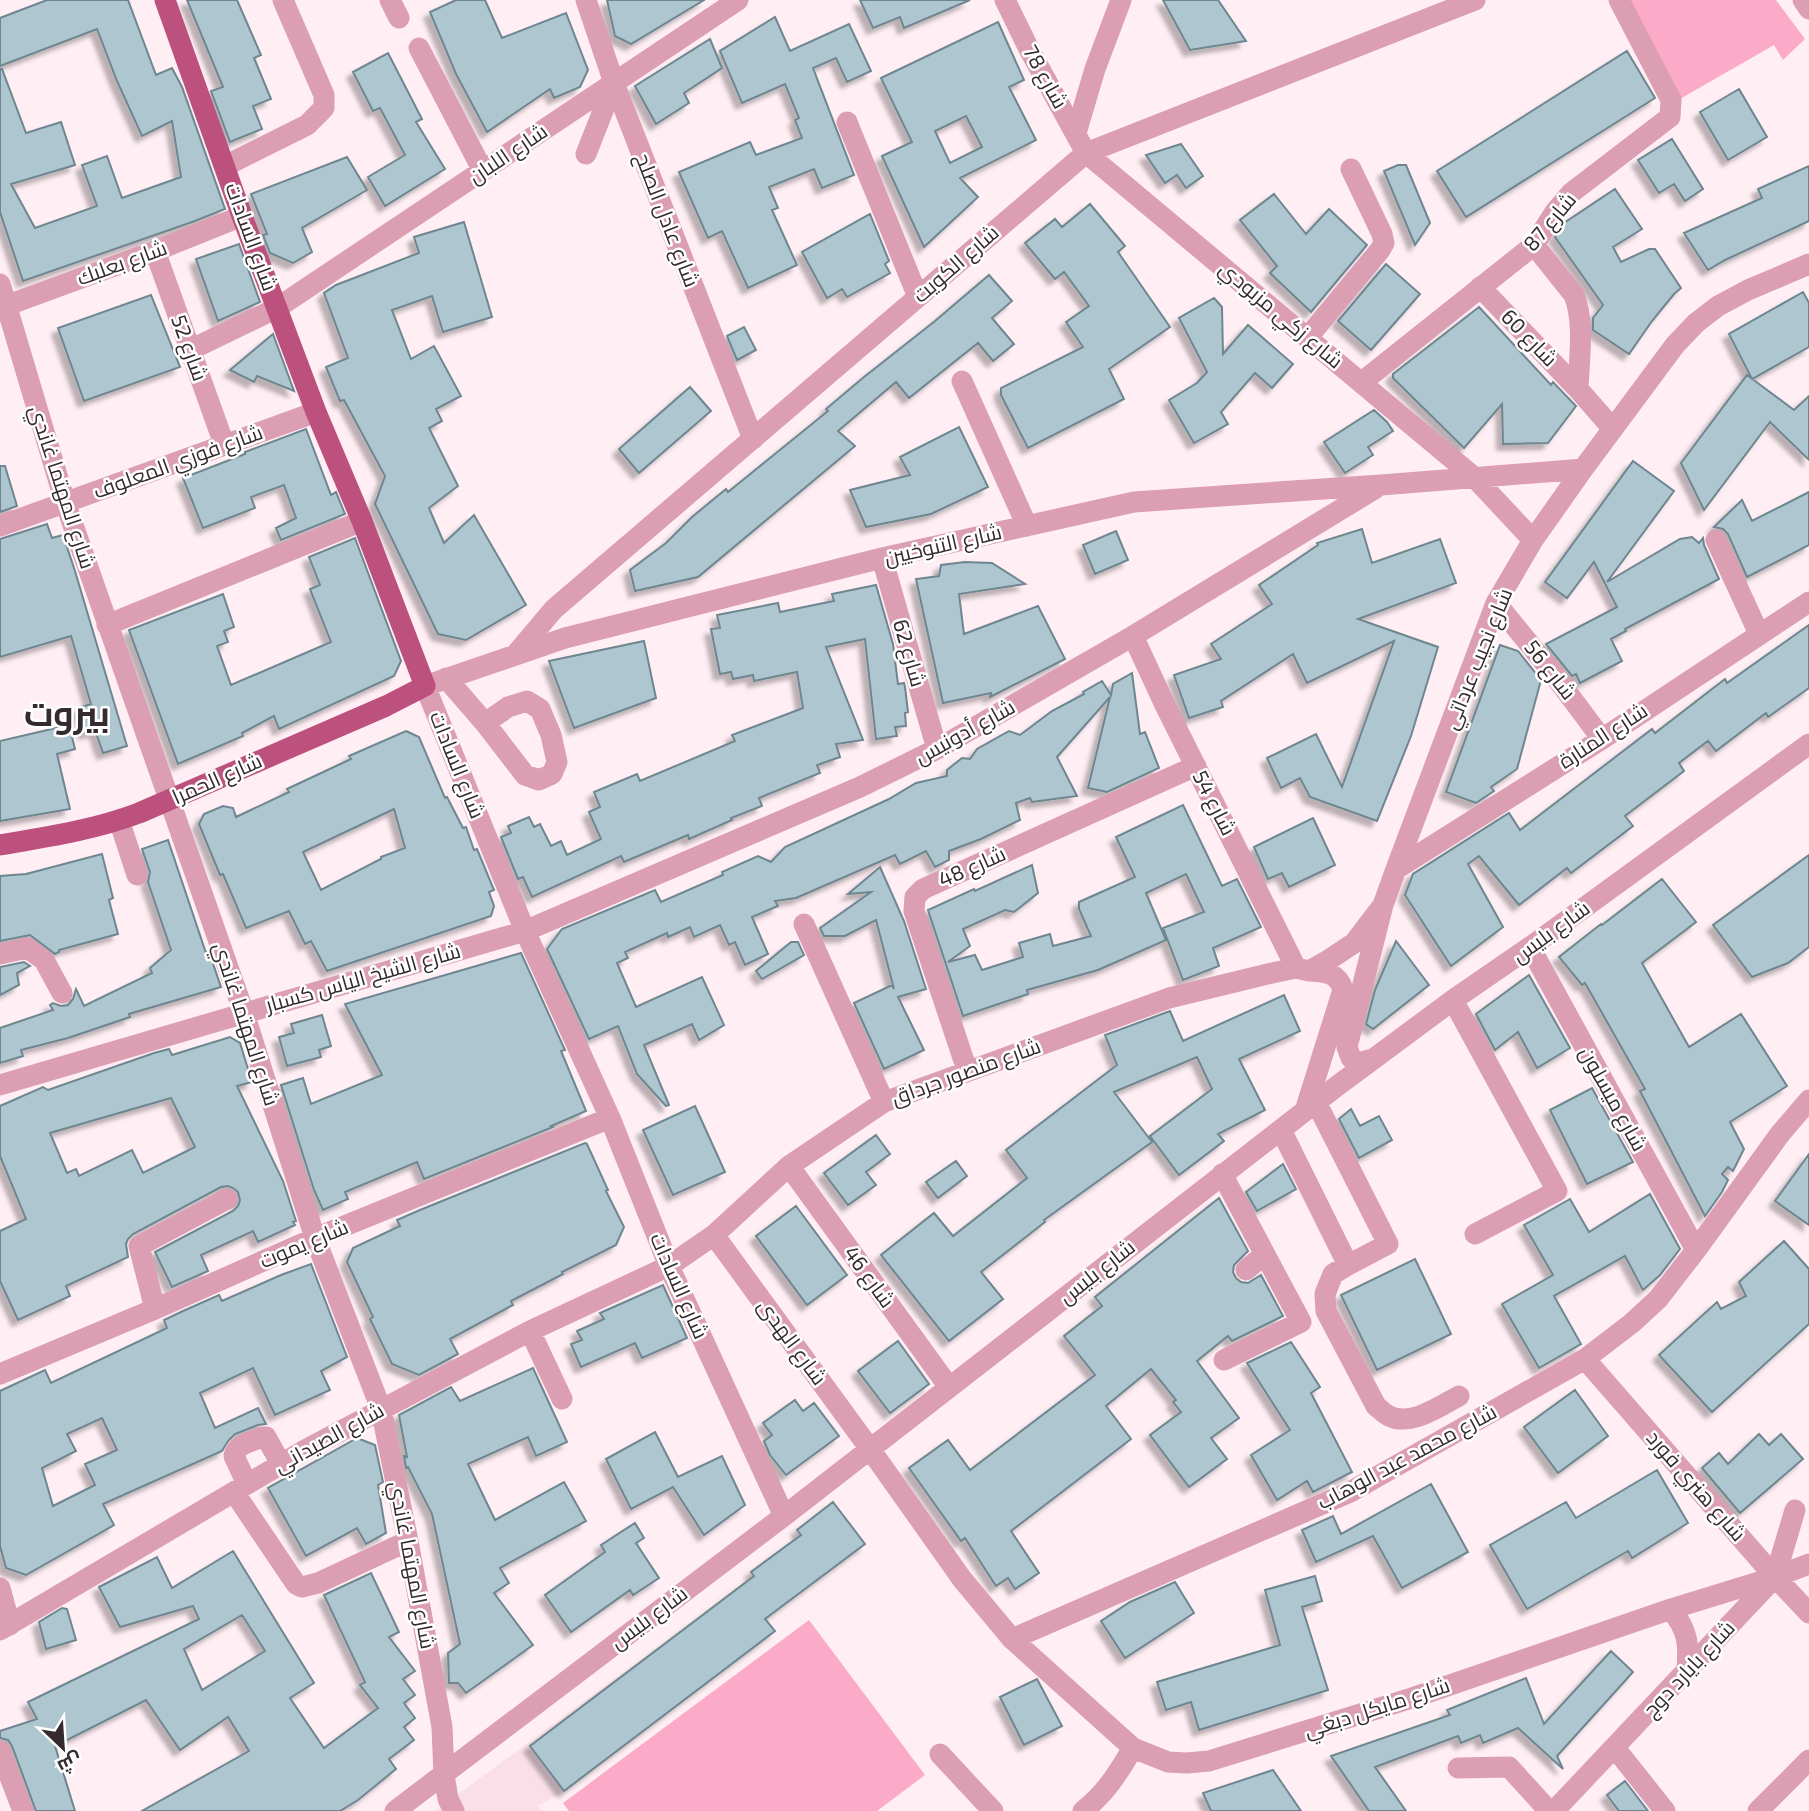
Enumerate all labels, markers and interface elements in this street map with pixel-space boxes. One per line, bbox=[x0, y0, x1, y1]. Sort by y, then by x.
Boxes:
street label: شارع 78 bbox=[1016, 40, 1074, 114]
street label: شارع اللبان bbox=[463, 117, 553, 191]
street label: شارع عادل الصلح bbox=[629, 149, 705, 291]
street label: شارع السادات bbox=[218, 179, 284, 295]
street label: شارع 87 bbox=[1517, 187, 1583, 257]
street label: شارع الكويت bbox=[907, 219, 1005, 309]
street label: شارع بعلبك bbox=[73, 234, 171, 292]
street label: شارع زكي مزبودي bbox=[1212, 255, 1349, 377]
street label: شارع 60 bbox=[1495, 303, 1563, 373]
street label: شارع 52 bbox=[164, 311, 214, 385]
street label: شارع المهتما غاندي bbox=[20, 402, 102, 573]
street label: شارع فوزي المعلوف bbox=[89, 418, 267, 508]
street label: شارع التنوخيين bbox=[881, 518, 1005, 572]
street label: شارع نجيب عرداتي bbox=[1437, 584, 1521, 735]
street label: شارع 62 bbox=[886, 616, 932, 690]
street label: شارع 56 bbox=[1518, 634, 1582, 706]
district label: بيروت bbox=[24, 691, 110, 735]
street label: شارع أدونيس bbox=[910, 693, 1020, 771]
street label: شارع المنارة bbox=[1553, 697, 1653, 775]
street label: شارع السادات bbox=[423, 707, 491, 823]
street label: شارع الحمرا bbox=[168, 747, 266, 811]
street label: شارع 54 bbox=[1186, 766, 1242, 840]
street label: شارع 48 bbox=[934, 840, 1010, 894]
street label: شارع بليس bbox=[1506, 894, 1596, 970]
street label: شارع الشيخ الياس كسبار bbox=[261, 937, 464, 1020]
street label: شارع المهتما غاندي bbox=[204, 939, 286, 1110]
street label: شارع منصور جرداق bbox=[887, 1032, 1045, 1112]
street label: شارع ميسلون bbox=[1573, 1042, 1653, 1156]
street label: شارع يموت bbox=[255, 1213, 353, 1275]
street label: شارع السادات bbox=[643, 1228, 715, 1344]
street label: شارع بليس bbox=[1053, 1233, 1141, 1311]
street label: شارع 46 bbox=[837, 1240, 901, 1314]
street label: شارع الهدى bbox=[751, 1293, 833, 1391]
street label: شارع الصيداني bbox=[269, 1396, 390, 1482]
street label: شارع محمد عبد الوهاب bbox=[1312, 1398, 1502, 1516]
street label: شارع هنري فورد bbox=[1638, 1425, 1752, 1549]
street label: شارع المهتما غاندي bbox=[380, 1479, 442, 1652]
street label: شارع بليس bbox=[605, 1580, 693, 1656]
street label: شارع بايارد دوج bbox=[1637, 1614, 1741, 1724]
street label: شارع مايكل دبغي bbox=[1301, 1671, 1454, 1747]
north arrow bbox=[28, 1713, 98, 1783]
text: ش bbox=[54, 1747, 86, 1779]

